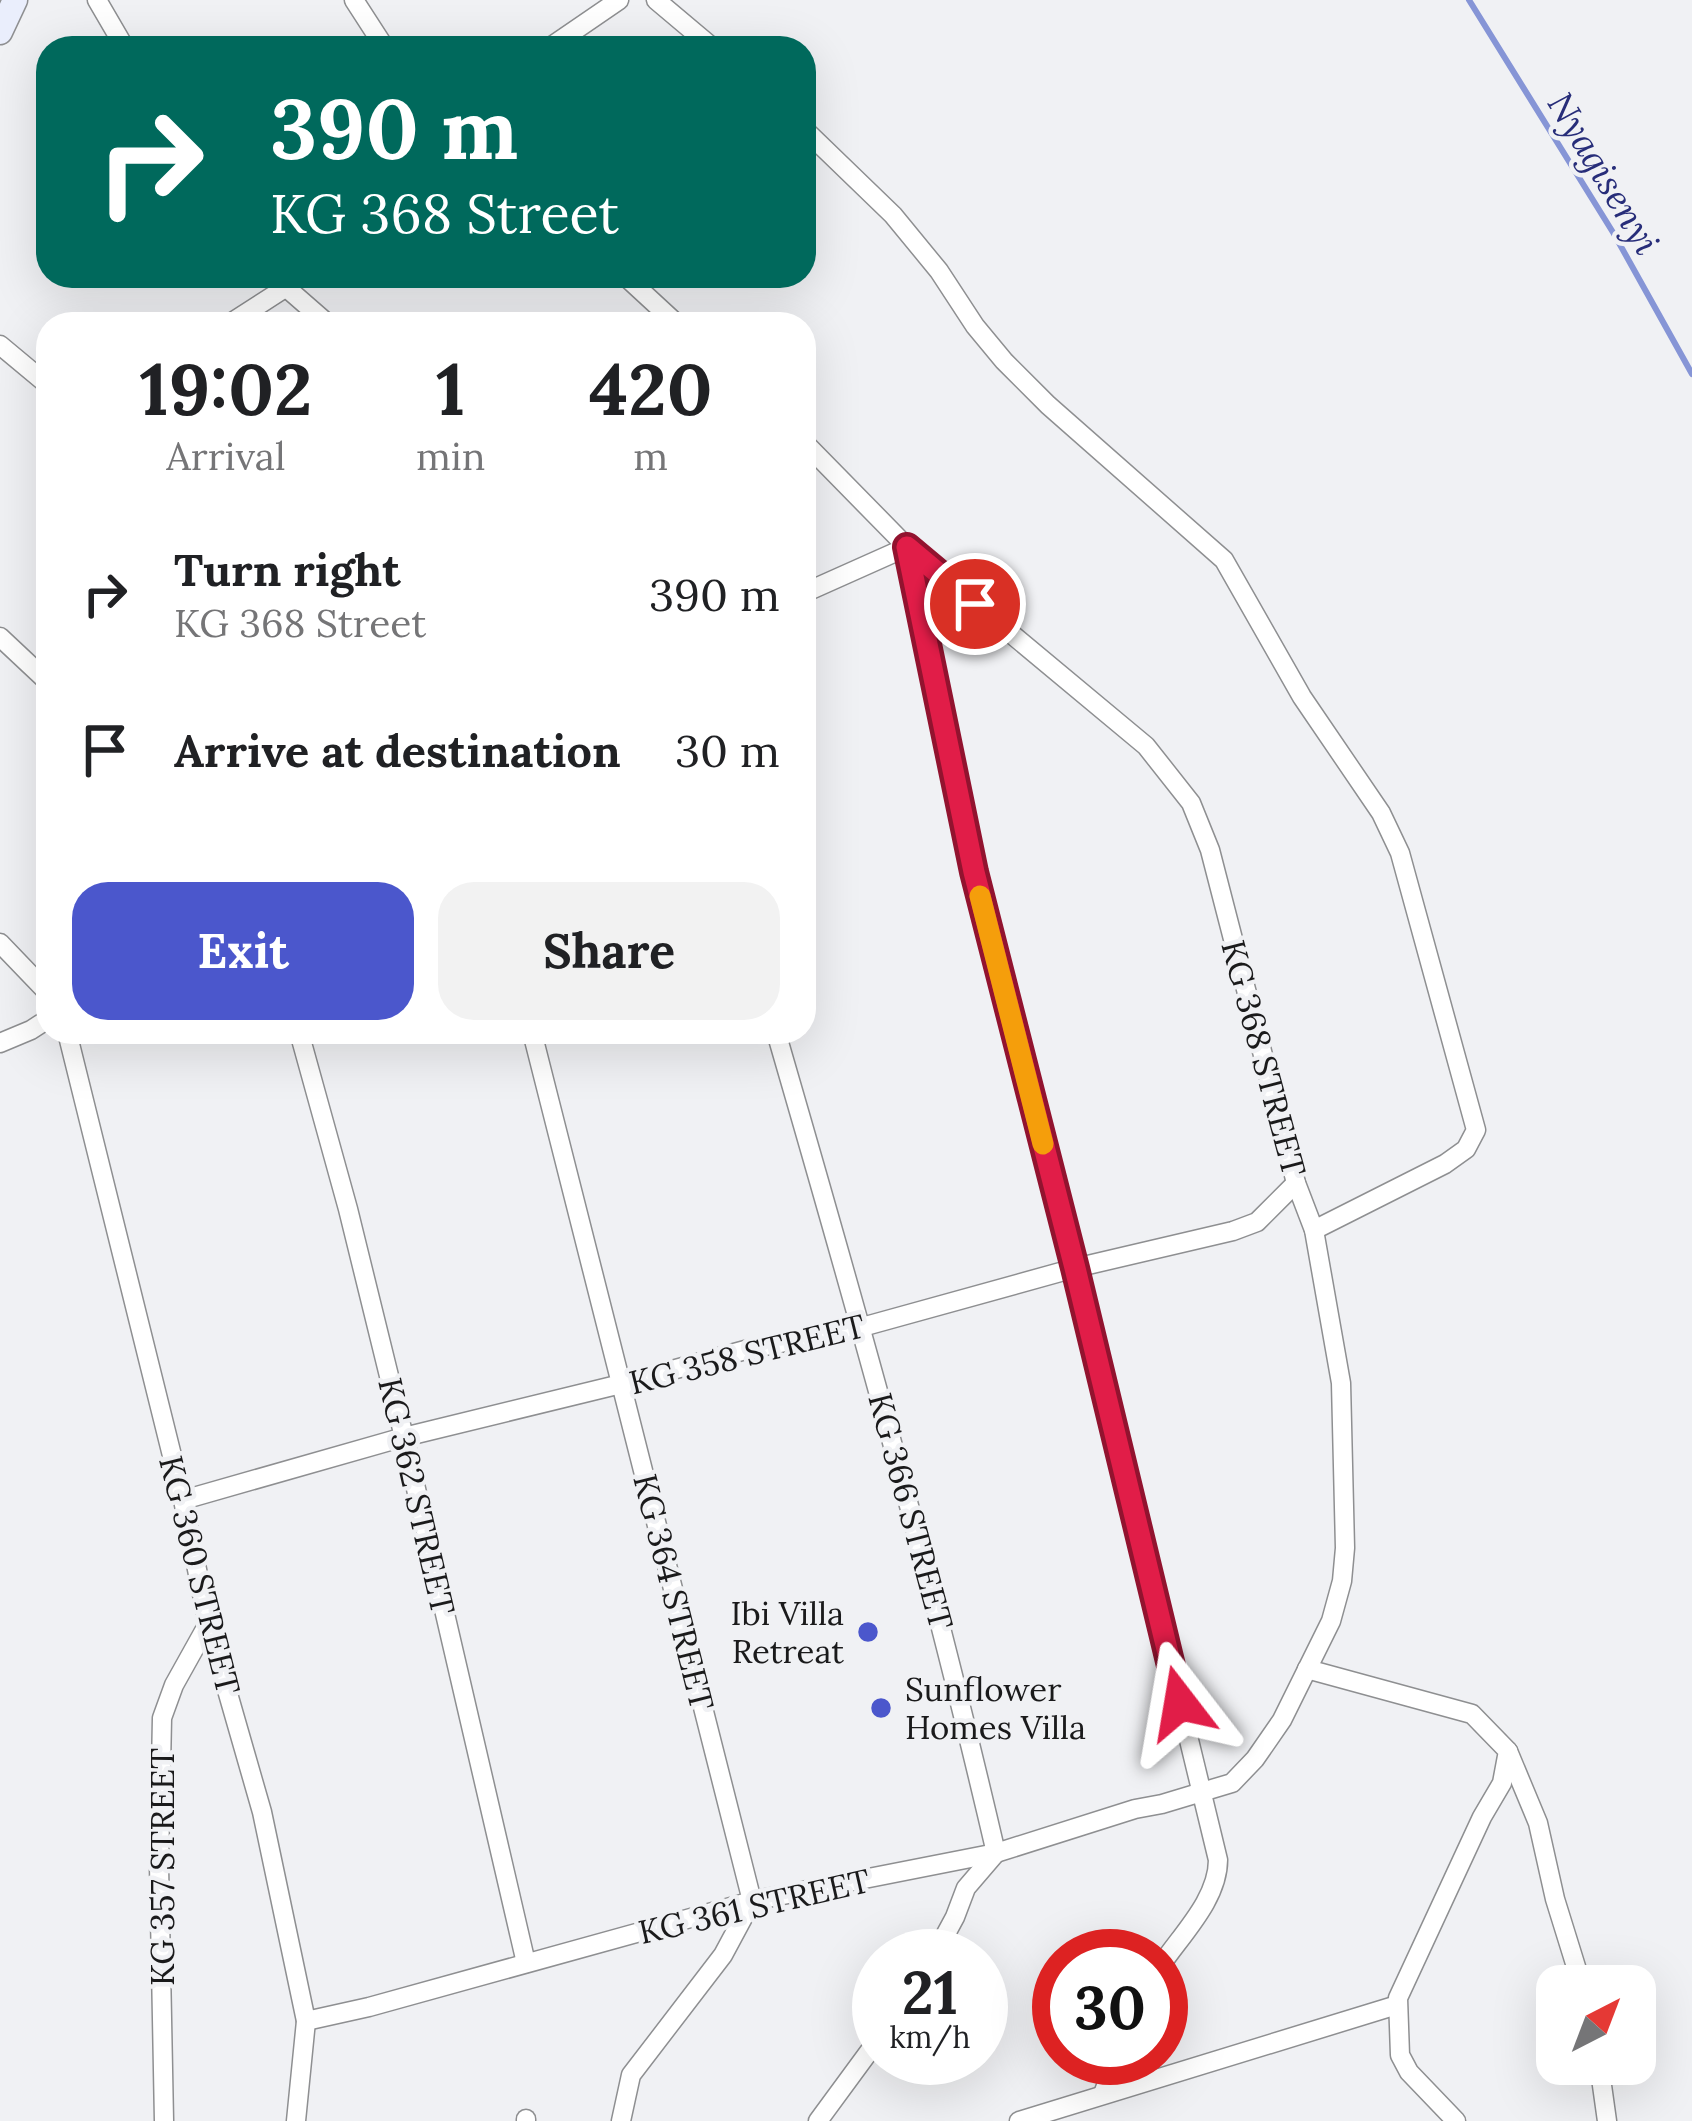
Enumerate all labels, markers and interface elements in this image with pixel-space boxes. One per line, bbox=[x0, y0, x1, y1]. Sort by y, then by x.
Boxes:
text: 390 m bbox=[270, 74, 518, 182]
icon: right bbox=[72, 84, 228, 240]
water label: Nyagisenyi bbox=[1538, 84, 1670, 263]
text: KG 368 Street bbox=[270, 179, 619, 248]
text: 19:02 bbox=[140, 343, 312, 435]
text: 1 bbox=[436, 343, 465, 435]
text: 420 bbox=[589, 343, 712, 435]
text: Arrival bbox=[166, 431, 286, 481]
text: min bbox=[416, 431, 485, 481]
text: m bbox=[633, 431, 668, 481]
text: Turn right bbox=[174, 541, 401, 598]
pin bbox=[924, 553, 1026, 655]
icon: right bbox=[72, 561, 138, 627]
text: 390 m bbox=[649, 566, 780, 623]
icon: arrive bbox=[942, 571, 1008, 637]
text: KG 368 Street bbox=[174, 598, 426, 648]
icon: arrive bbox=[72, 717, 138, 783]
text: Arrive at destination bbox=[174, 722, 621, 779]
text: 30 m bbox=[675, 722, 780, 779]
button: Exit bbox=[72, 882, 414, 1020]
button: Share bbox=[438, 882, 780, 1020]
street label: KG 368 STREET bbox=[1212, 935, 1316, 1181]
street label: KG 358 STREET bbox=[625, 1304, 869, 1404]
street label: KG 362 STREET bbox=[369, 1373, 465, 1619]
street label: KG 366 STREET bbox=[859, 1388, 963, 1634]
street label: KG 360 STREET bbox=[150, 1451, 250, 1699]
street label: KG 364 STREET bbox=[624, 1470, 724, 1714]
place label: Ibi Villa Retreat bbox=[730, 1592, 844, 1672]
marker: Ibi Villa Retreat bbox=[855, 1619, 881, 1645]
position arrow bbox=[1117, 1640, 1243, 1766]
place label: Sunflower Homes Villa bbox=[905, 1668, 1086, 1748]
marker: Sunflower Homes Villa bbox=[868, 1695, 894, 1721]
street label: KG 357 STREET bbox=[141, 1748, 183, 1986]
street label: KG 361 STREET bbox=[634, 1859, 874, 1953]
speed limit sign: 30 bbox=[1032, 1929, 1188, 2085]
text: 21 bbox=[902, 1954, 958, 2030]
north arrow bbox=[1536, 1965, 1656, 2085]
map controls bbox=[1536, 1965, 1656, 2085]
text: km/h bbox=[889, 2018, 971, 2056]

